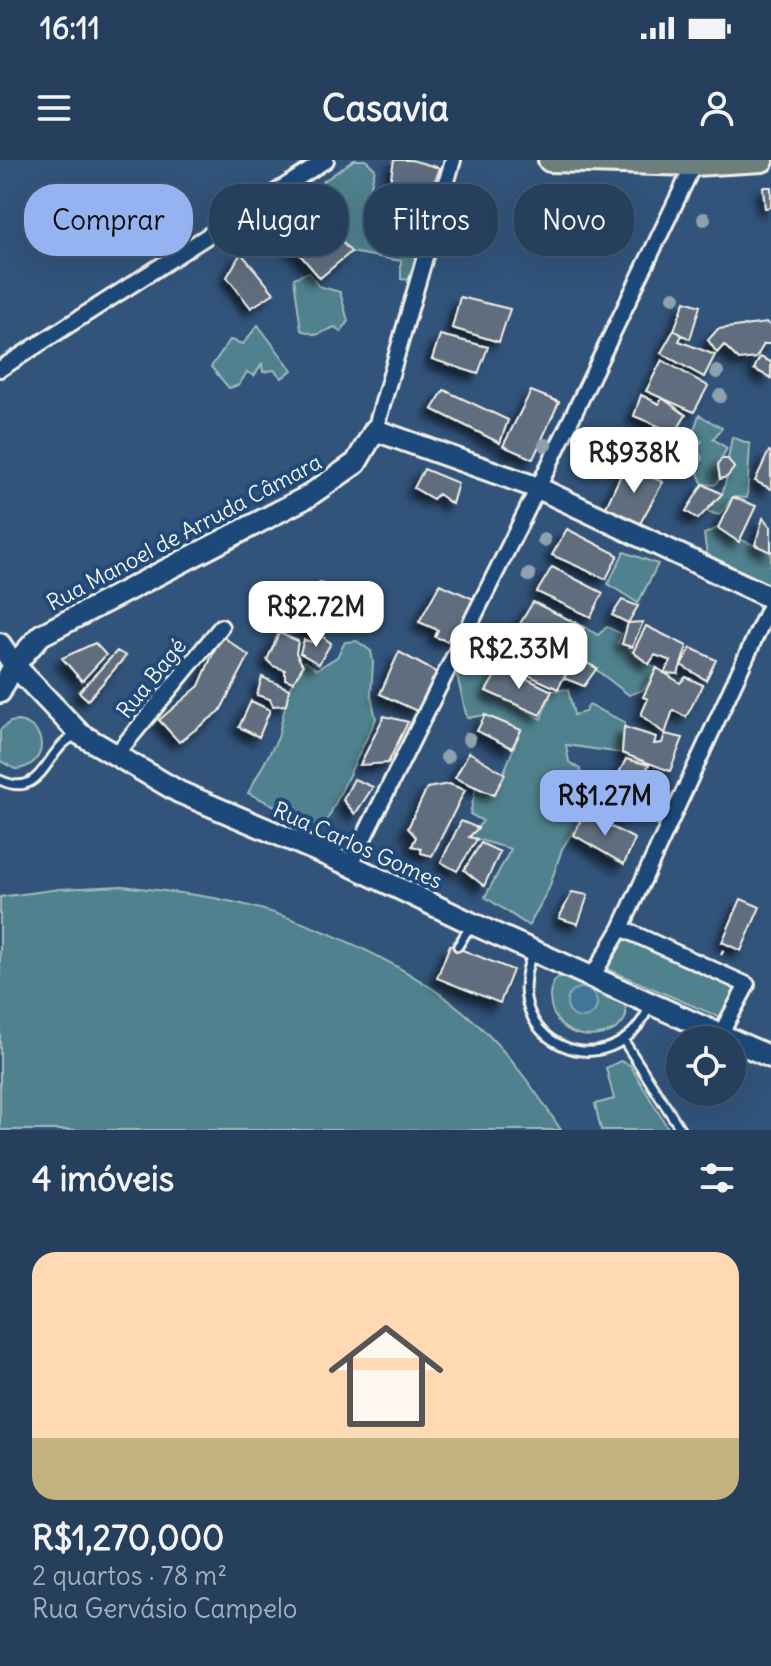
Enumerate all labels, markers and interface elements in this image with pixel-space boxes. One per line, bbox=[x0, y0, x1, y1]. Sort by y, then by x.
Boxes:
text: 16:11 bbox=[40, 9, 100, 47]
icon: menu bbox=[32, 86, 76, 130]
text: Casavia bbox=[322, 86, 449, 131]
icon: person bbox=[695, 86, 739, 130]
chip: Comprar bbox=[24, 184, 193, 256]
chip: Alugar bbox=[209, 184, 348, 256]
chip: Filtros bbox=[364, 184, 498, 256]
chip: Novo bbox=[514, 184, 634, 256]
pin: R$938K bbox=[569, 427, 699, 495]
text: R$938K bbox=[588, 436, 680, 469]
street label: Rua Manoel de Arruda Câmara bbox=[42, 448, 326, 616]
pin: R$2.72M bbox=[242, 581, 390, 649]
text: R$2.72M bbox=[267, 590, 365, 623]
pin: R$2.33M bbox=[445, 623, 593, 691]
street label: Rua Bagé bbox=[110, 632, 192, 724]
text: R$2.33M bbox=[468, 632, 570, 665]
pin: R$1.27M bbox=[531, 770, 679, 838]
text: R$1.27M bbox=[558, 779, 652, 812]
street label: Rua Carlos Gomes bbox=[269, 795, 447, 895]
map controls bbox=[666, 1026, 746, 1106]
button: locate bbox=[666, 1026, 746, 1106]
icon: filters bbox=[695, 1156, 739, 1200]
text: 4 imóveis bbox=[32, 1157, 174, 1200]
icon: home bbox=[314, 1304, 458, 1448]
text: R$1,270,000 bbox=[32, 1516, 224, 1559]
text: 2 quartos · 78 m² bbox=[32, 1559, 227, 1592]
text: Rua Gervásio Campelo bbox=[32, 1592, 298, 1625]

